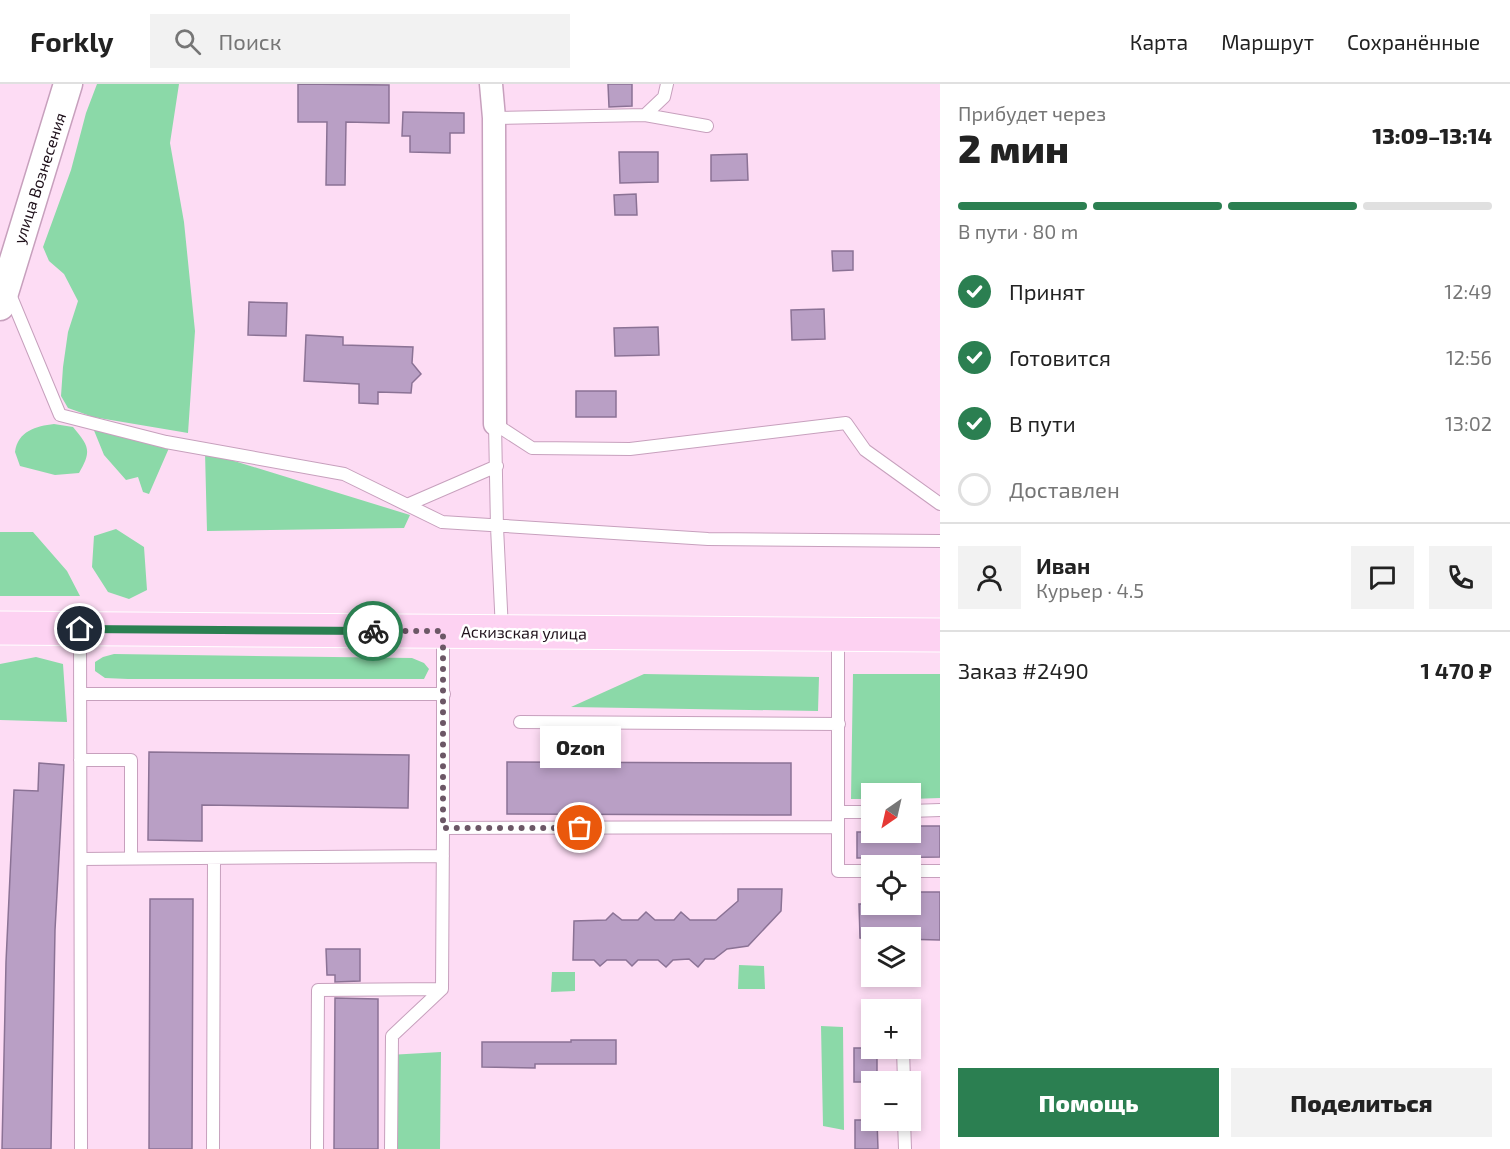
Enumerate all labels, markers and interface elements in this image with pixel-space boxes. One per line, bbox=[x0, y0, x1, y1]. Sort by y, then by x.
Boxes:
search box bbox=[150, 14, 570, 68]
text: Forkly bbox=[30, 24, 114, 58]
icon: search bbox=[171, 25, 204, 58]
text: Поиск bbox=[219, 28, 281, 54]
text: Карта bbox=[1130, 29, 1188, 54]
text: Маршрут bbox=[1221, 29, 1314, 54]
text: Сохранённые bbox=[1347, 29, 1480, 54]
text: Прибудет через bbox=[958, 101, 1106, 125]
street label: улица Вознесения bbox=[9, 110, 70, 246]
text: 13:09–13:14 bbox=[1372, 122, 1492, 148]
text: 2 мин bbox=[958, 124, 1069, 171]
text: В пути · 80 m bbox=[958, 219, 1078, 243]
icon: check bbox=[958, 275, 991, 308]
text: Принят bbox=[1009, 278, 1085, 304]
text: 12:49 bbox=[1444, 279, 1492, 303]
icon: check bbox=[958, 341, 991, 374]
text: Готовится bbox=[1009, 344, 1111, 370]
text: 12:56 bbox=[1446, 345, 1492, 369]
icon: check bbox=[958, 407, 991, 440]
text: В пути bbox=[1009, 410, 1076, 436]
text: 13:02 bbox=[1445, 411, 1492, 435]
text: Доставлен bbox=[1009, 476, 1120, 502]
button: person bbox=[958, 546, 1021, 609]
button: chat bbox=[1351, 546, 1414, 609]
button: phone bbox=[1429, 546, 1492, 609]
text: Иван bbox=[1036, 552, 1090, 578]
text: Курьер · 4.5 bbox=[1036, 578, 1144, 602]
courier bbox=[343, 601, 403, 661]
pin bbox=[54, 603, 105, 654]
icon: home bbox=[63, 612, 96, 645]
icon: bike bbox=[357, 615, 390, 648]
street label: Аскизская улица bbox=[461, 621, 587, 644]
text: Заказ #2490 bbox=[958, 657, 1089, 683]
text: 1 470 ₽ bbox=[1420, 657, 1492, 683]
callout: Ozon bbox=[540, 726, 620, 768]
text: Ozon bbox=[556, 735, 605, 759]
north arrow bbox=[861, 783, 921, 843]
map controls bbox=[861, 783, 921, 1131]
pin bbox=[554, 802, 605, 853]
icon: bag bbox=[563, 811, 596, 844]
button: locate bbox=[861, 855, 921, 915]
button: layers bbox=[861, 927, 921, 987]
button: + bbox=[861, 999, 921, 1059]
button: Помощь bbox=[958, 1068, 1219, 1137]
button: Поделиться bbox=[1231, 1068, 1492, 1137]
button: − bbox=[861, 1071, 921, 1131]

